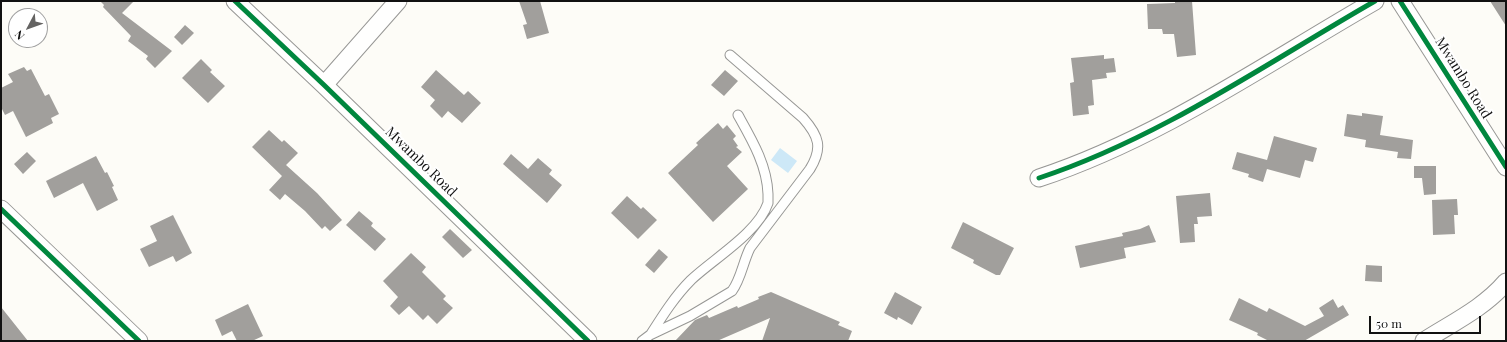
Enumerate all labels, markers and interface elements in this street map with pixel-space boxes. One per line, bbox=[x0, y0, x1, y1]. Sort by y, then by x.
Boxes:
north arrow bbox=[8, 8, 48, 48]
text: N bbox=[11, 28, 28, 43]
street label: Mwambo Road bbox=[1431, 34, 1495, 122]
street label: Mwambo Road bbox=[382, 124, 460, 200]
scale bar bbox=[1371, 308, 1483, 334]
text: 50 m bbox=[1376, 315, 1402, 331]

